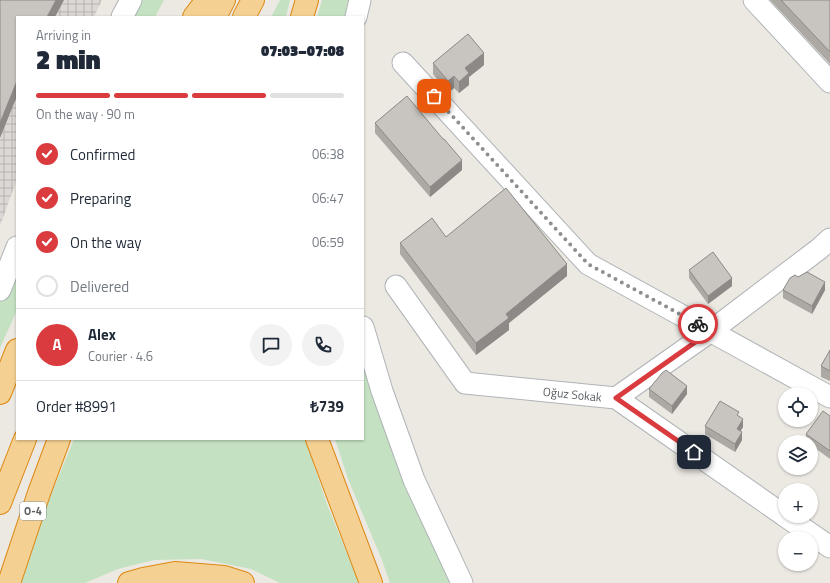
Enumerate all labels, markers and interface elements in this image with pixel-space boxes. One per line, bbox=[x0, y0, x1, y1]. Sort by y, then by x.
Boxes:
text: Arriving in bbox=[36, 25, 91, 45]
text: 07:03–07:08 bbox=[261, 39, 344, 62]
text: 2 min bbox=[36, 40, 101, 79]
pin bbox=[417, 79, 451, 113]
icon: bag bbox=[423, 85, 445, 107]
text: On the way · 90 m bbox=[36, 104, 135, 124]
icon: check bbox=[36, 143, 58, 165]
text: Confirmed bbox=[70, 143, 135, 166]
text: 06:38 bbox=[312, 144, 344, 164]
icon: check bbox=[36, 187, 58, 209]
text: Preparing bbox=[70, 187, 131, 210]
text: 06:47 bbox=[312, 188, 344, 208]
icon: check bbox=[36, 231, 58, 253]
text: On the way bbox=[70, 231, 142, 254]
text: 06:59 bbox=[312, 232, 344, 252]
text: Delivered bbox=[70, 275, 129, 298]
courier bbox=[678, 304, 718, 344]
icon: bike bbox=[687, 313, 709, 335]
text: Alex bbox=[88, 323, 116, 346]
button: chat bbox=[250, 324, 292, 366]
button: phone bbox=[302, 324, 344, 366]
text: A bbox=[52, 333, 62, 356]
text: Courier · 4.6 bbox=[88, 346, 153, 366]
street label: Oğuz Sokak bbox=[542, 381, 603, 406]
map controls bbox=[778, 387, 818, 571]
button: locate bbox=[778, 387, 818, 427]
text: Order #8991 bbox=[36, 395, 117, 418]
text: ₺739 bbox=[310, 395, 344, 418]
pin bbox=[677, 435, 711, 469]
button: layers bbox=[778, 435, 818, 475]
icon: home bbox=[683, 441, 705, 463]
button: + bbox=[778, 483, 818, 523]
road number: O-4 bbox=[20, 502, 46, 520]
button: − bbox=[778, 531, 818, 571]

